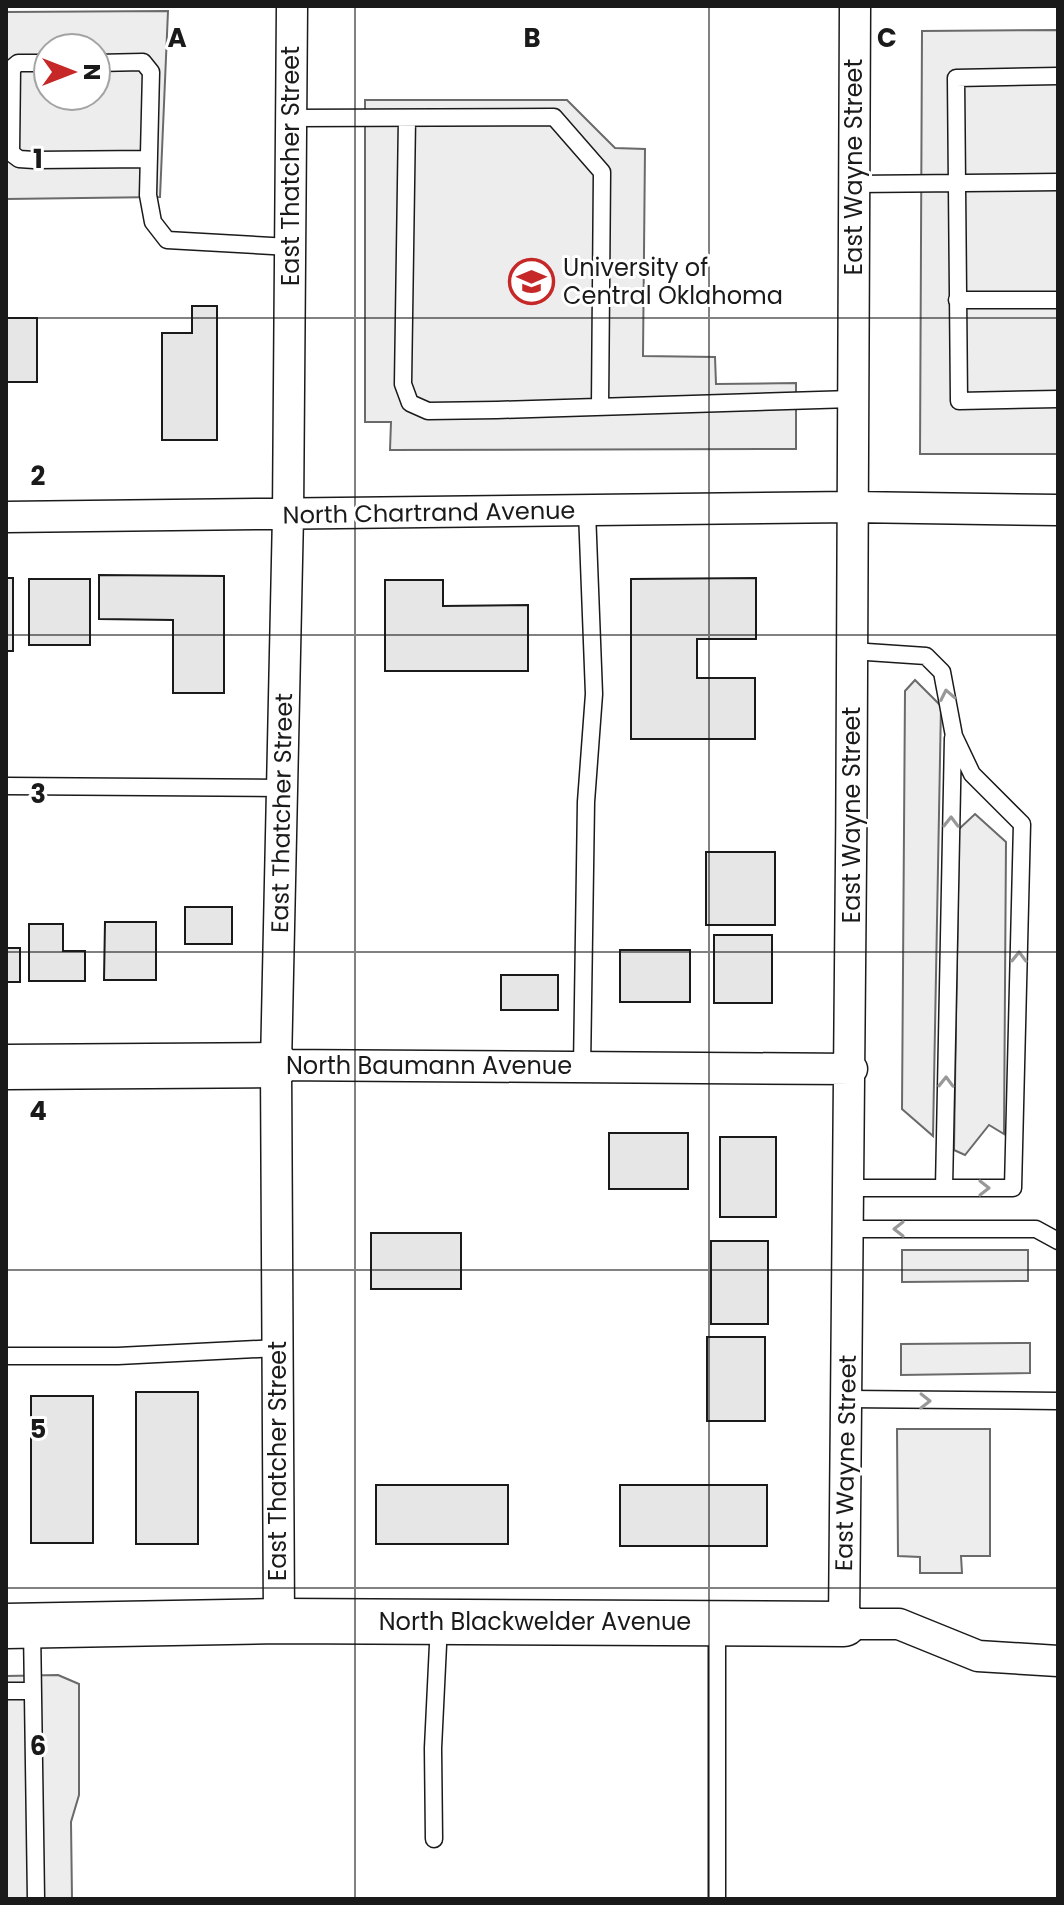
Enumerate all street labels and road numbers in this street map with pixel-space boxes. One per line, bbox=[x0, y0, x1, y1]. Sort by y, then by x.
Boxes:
street label: East Thatcher Street bbox=[274, 46, 307, 286]
street label: East Wayne Street bbox=[837, 59, 870, 275]
street label: North Chartrand Avenue bbox=[282, 493, 576, 532]
street label: East Thatcher Street bbox=[263, 693, 300, 933]
street label: East Wayne Street bbox=[835, 707, 868, 923]
street label: North Baumann Avenue bbox=[286, 1049, 572, 1082]
street label: East Thatcher Street bbox=[261, 1341, 294, 1581]
street label: East Wayne Street bbox=[827, 1355, 864, 1571]
street label: North Blackwelder Avenue bbox=[379, 1605, 691, 1638]

